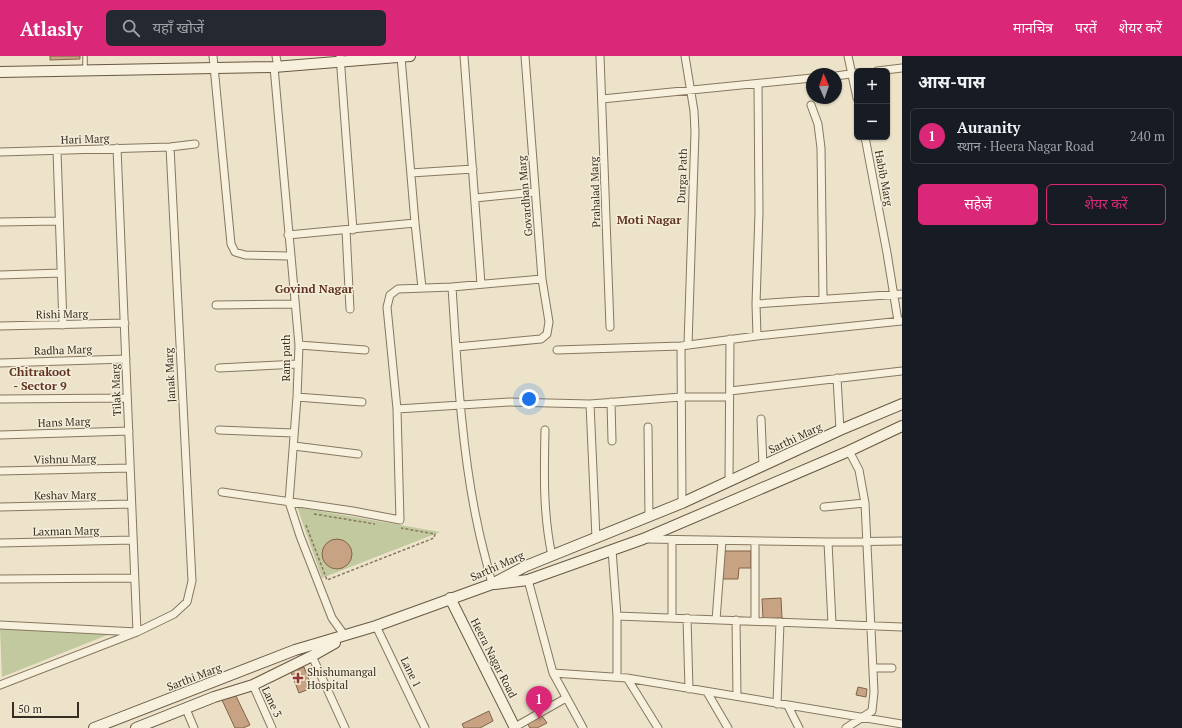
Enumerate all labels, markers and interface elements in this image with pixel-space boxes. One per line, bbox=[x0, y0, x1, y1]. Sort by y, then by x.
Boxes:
search box bbox=[106, 10, 386, 46]
text: Atlasly bbox=[20, 16, 82, 41]
icon: search bbox=[120, 17, 142, 39]
text: यहाँ खोजें bbox=[152, 17, 204, 37]
text: मानचित्र bbox=[1013, 18, 1053, 37]
text: परतें bbox=[1075, 18, 1097, 37]
text: शेयर करें bbox=[1119, 18, 1162, 37]
north arrow bbox=[806, 68, 842, 104]
map controls bbox=[854, 68, 890, 140]
button: + bbox=[854, 68, 890, 104]
text: आस-पास bbox=[918, 70, 985, 93]
button: − bbox=[854, 104, 890, 140]
text: Auranity bbox=[957, 117, 1021, 137]
text: 1 bbox=[928, 127, 936, 145]
text: 240 m bbox=[1130, 127, 1165, 145]
street label: Hari Marg bbox=[60, 131, 110, 147]
text: स्थान · Heera Nagar Road bbox=[957, 137, 1094, 155]
street label: Durga Path bbox=[674, 148, 690, 204]
street label: Habib Marg bbox=[872, 149, 896, 207]
street label: Govardhan Marg bbox=[514, 155, 536, 237]
street label: Prahalad Marg bbox=[587, 156, 603, 228]
button: सहेजें bbox=[918, 184, 1038, 225]
button: शेयर करें bbox=[1046, 184, 1166, 225]
district label: Moti Nagar bbox=[617, 212, 682, 227]
district label: Govind Nagar bbox=[275, 281, 354, 296]
street label: Rishi Marg bbox=[36, 307, 89, 321]
street label: Ram path bbox=[279, 334, 293, 382]
street label: Radha Marg bbox=[34, 342, 93, 358]
street label: Janak Marg bbox=[162, 347, 178, 403]
street label: Tilak Marg bbox=[108, 363, 124, 416]
district label: Chitrakoot - Sector 9 bbox=[9, 364, 71, 393]
your location bbox=[519, 389, 539, 409]
street label: Hans Marg bbox=[37, 414, 91, 430]
street label: Sarthi Marg bbox=[766, 419, 824, 456]
street label: Vishnu Marg bbox=[34, 451, 97, 467]
street label: Keshav Marg bbox=[34, 487, 96, 503]
street label: Laxman Marg bbox=[33, 523, 100, 539]
street label: Sarthi Marg bbox=[468, 548, 526, 584]
street label: Heera Nagar Road bbox=[468, 616, 520, 700]
street label: Lane 1 bbox=[398, 654, 424, 690]
street label: Sarthi Marg bbox=[165, 660, 223, 694]
place label: Shishumangal Hospital bbox=[307, 665, 376, 692]
marker: Shishumangal Hospital bbox=[292, 672, 304, 684]
street label: Lane 3 bbox=[259, 684, 285, 720]
pin: 1 bbox=[526, 686, 552, 719]
scale bar bbox=[12, 700, 79, 719]
text: 50 m bbox=[18, 702, 42, 716]

